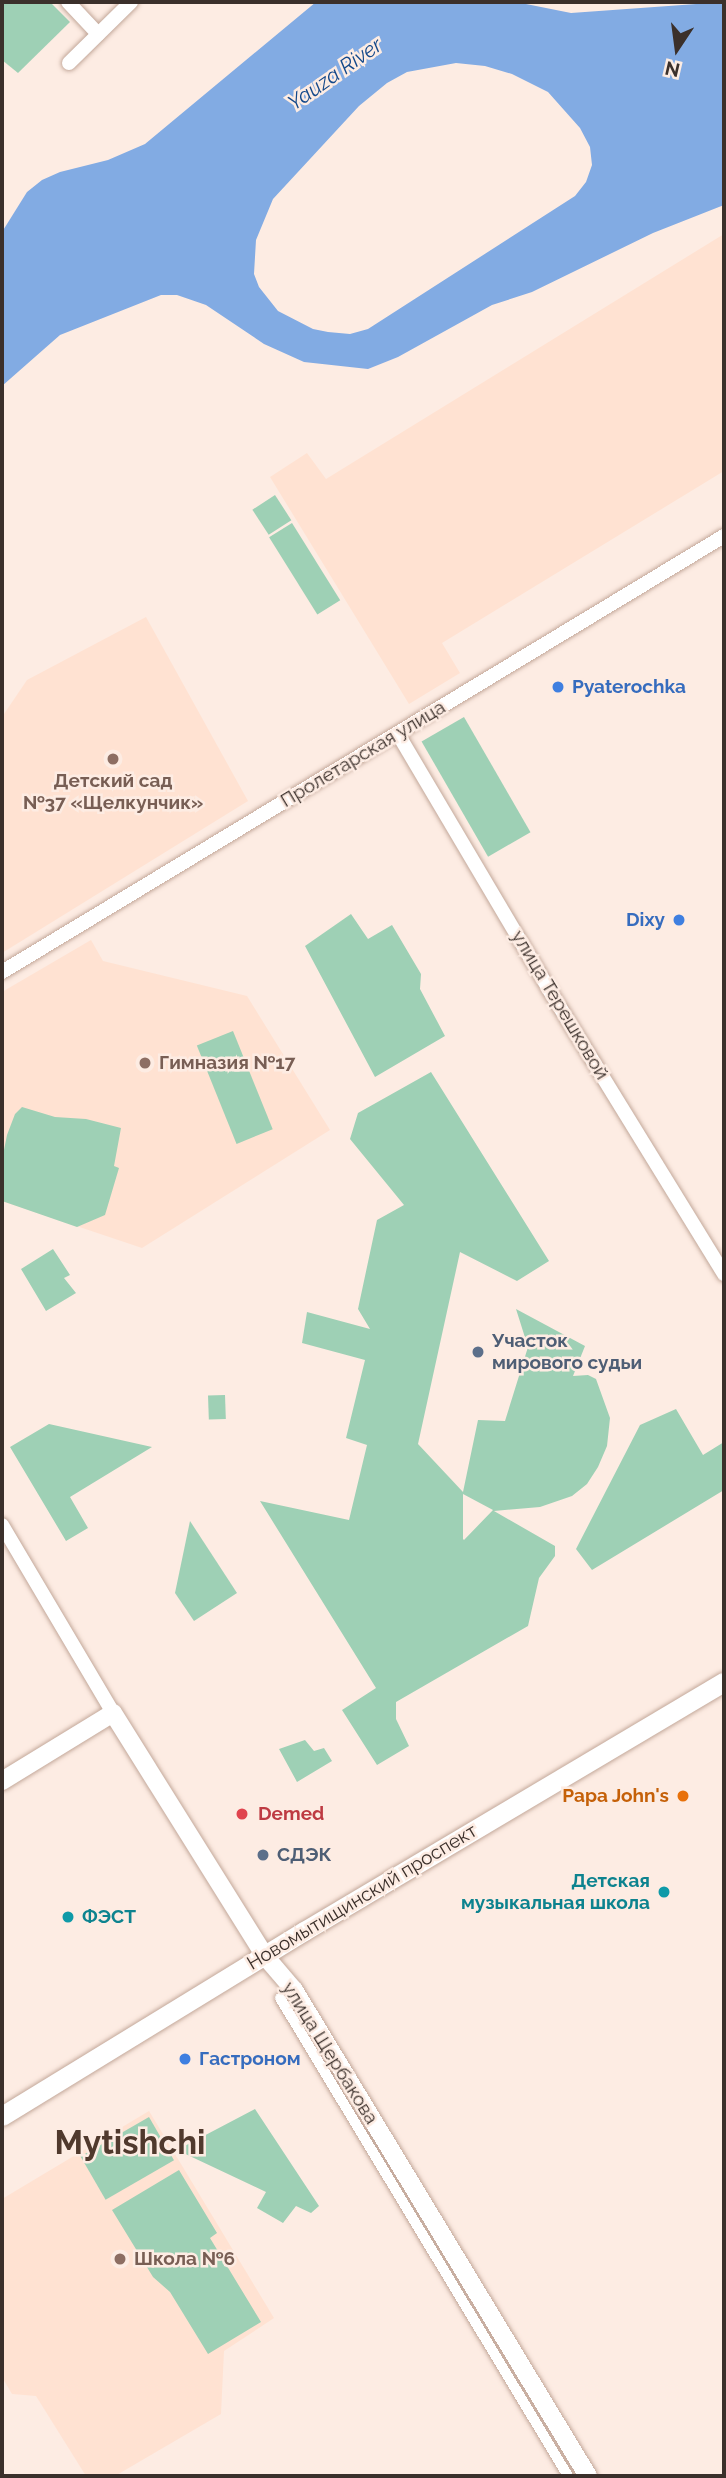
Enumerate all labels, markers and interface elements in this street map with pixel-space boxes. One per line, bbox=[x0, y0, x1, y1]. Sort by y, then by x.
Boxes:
north arrow bbox=[642, 14, 712, 84]
water label: Yauza River bbox=[283, 32, 387, 116]
text: N bbox=[663, 57, 682, 82]
place label: Pyaterochka bbox=[572, 676, 686, 698]
marker: Pyaterochka bbox=[550, 679, 566, 695]
street label: Пролетарская улица bbox=[276, 696, 450, 812]
marker: Детский сад №37 «Щелкунчик» bbox=[105, 751, 121, 767]
place label: Детский сад №37 «Щелкунчик» bbox=[23, 770, 203, 814]
place label: Dixy bbox=[626, 909, 665, 931]
marker: Dixy bbox=[671, 912, 687, 928]
street label: улица Терешковой bbox=[506, 926, 614, 1084]
place label: Гимназия №17 bbox=[159, 1052, 295, 1074]
marker: Гимназия №17 bbox=[137, 1055, 153, 1071]
place label: Участок мирового судьи bbox=[492, 1330, 642, 1374]
marker: Участок мирового судьи bbox=[470, 1344, 486, 1360]
place label: Papa John's bbox=[562, 1785, 669, 1807]
marker: Papa John's bbox=[675, 1788, 691, 1804]
place label: Demed bbox=[258, 1803, 324, 1825]
marker: Demed bbox=[232, 1804, 252, 1824]
street label: Новомытищинский проспект bbox=[243, 1819, 481, 1975]
place label: СДЭК bbox=[277, 1844, 332, 1866]
marker: СДЭК bbox=[255, 1847, 271, 1863]
place label: Детская музыкальная школа bbox=[461, 1870, 650, 1914]
marker: Детская музыкальная школа bbox=[656, 1884, 672, 1900]
place label: ФЭСТ bbox=[82, 1906, 136, 1928]
marker: ФЭСТ bbox=[60, 1909, 76, 1925]
street label: улица Щербакова bbox=[277, 1978, 383, 2128]
place label: Гастроном bbox=[199, 2048, 301, 2070]
marker: Гастроном bbox=[177, 2051, 193, 2067]
district label: Mytishchi bbox=[55, 2123, 205, 2163]
place label: Школа №6 bbox=[134, 2248, 235, 2270]
marker: Школа №6 bbox=[112, 2251, 128, 2267]

